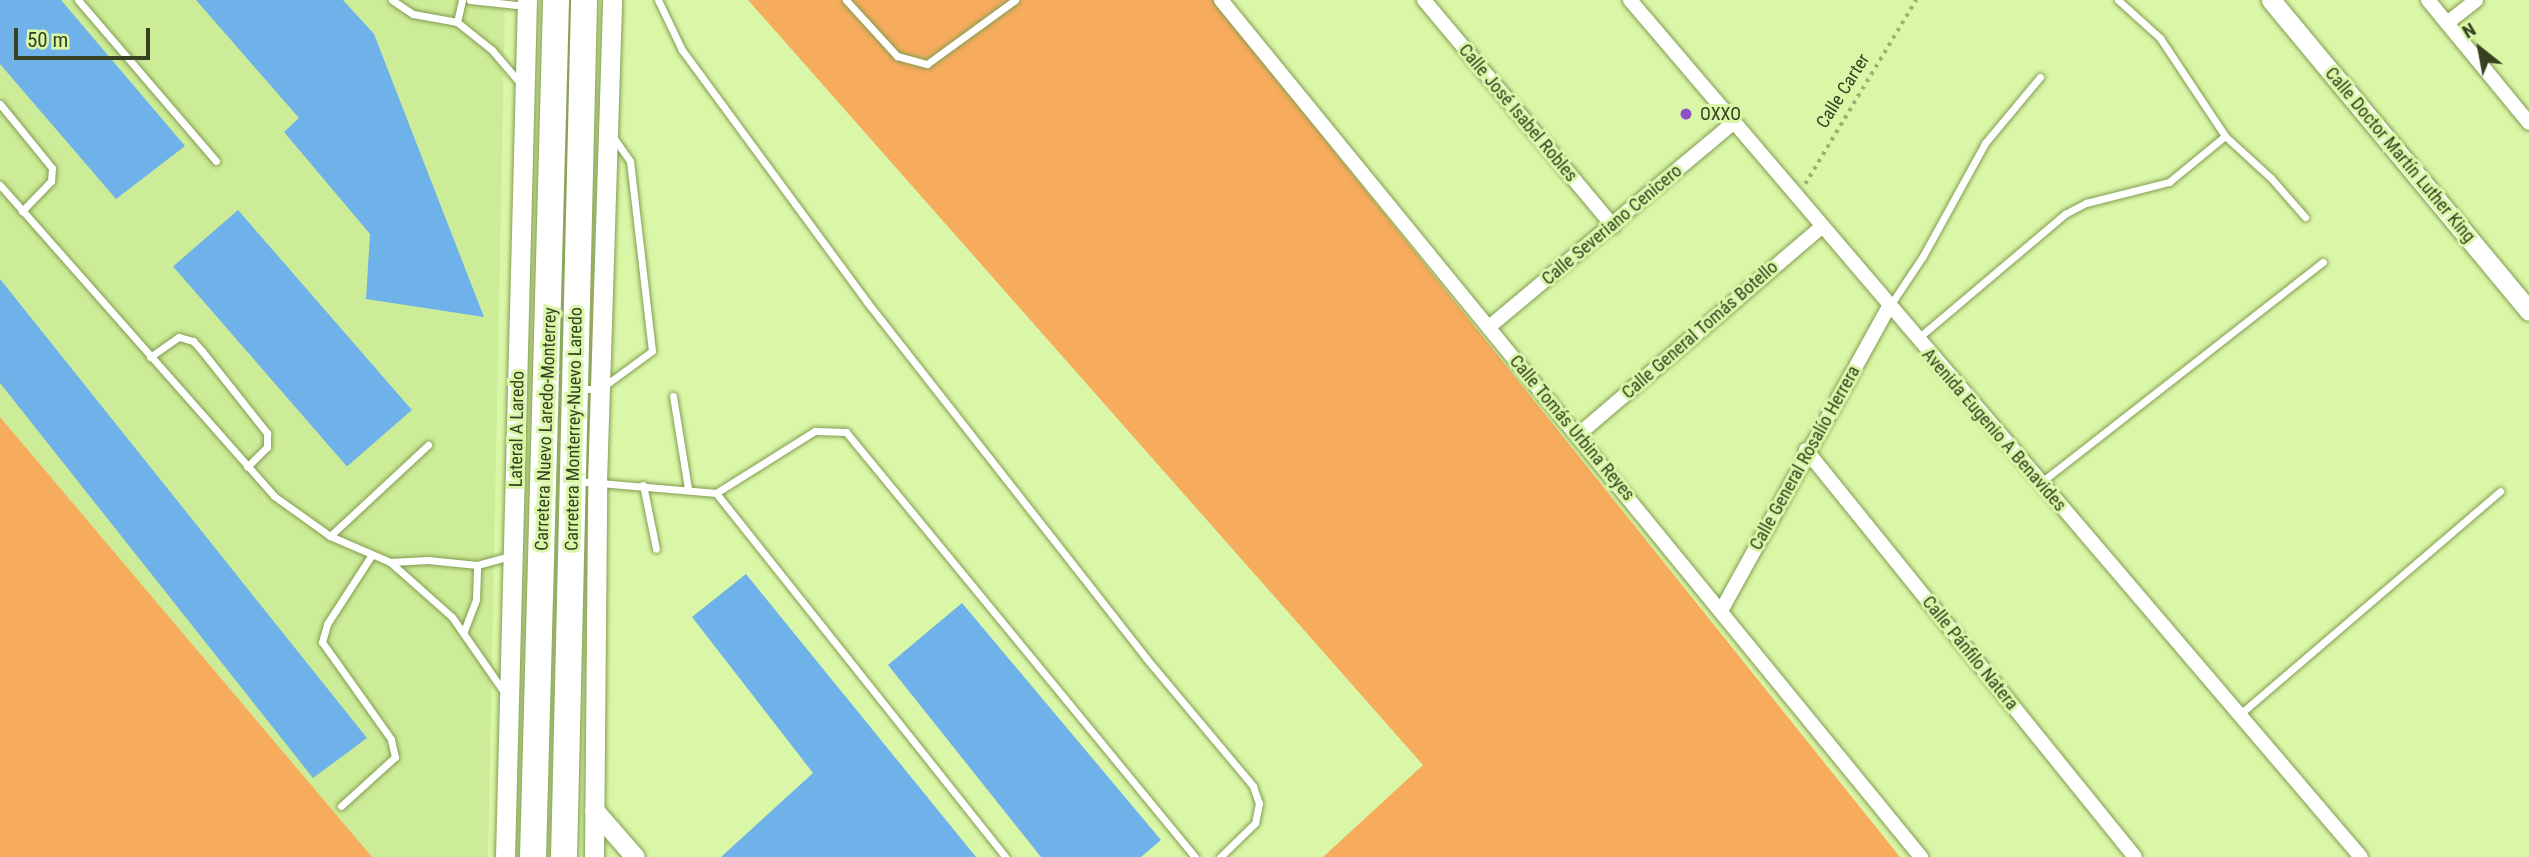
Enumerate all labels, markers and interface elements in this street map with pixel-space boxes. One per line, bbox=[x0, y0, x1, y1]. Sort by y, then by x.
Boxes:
scale bar bbox=[18, 14, 154, 58]
north arrow bbox=[2445, 14, 2515, 84]
text: N bbox=[2458, 18, 2480, 43]
text: 50 m bbox=[27, 28, 68, 52]
street label: Calle José Isabel Robles bbox=[1454, 40, 1582, 186]
street label: Calle Carter bbox=[1812, 50, 1874, 132]
street label: Calle Doctor Martín Luther King bbox=[2320, 63, 2480, 247]
place label: OXXO bbox=[1700, 103, 1741, 125]
marker: OXXO bbox=[1678, 106, 1694, 122]
street label: Calle Severiano Cenicero bbox=[1538, 160, 1686, 290]
street label: Calle General Tomás Botello bbox=[1617, 256, 1783, 404]
street label: Carretera Nuevo Laredo-Monterrey bbox=[531, 307, 561, 551]
street label: Carretera Monterrey-Nuevo Laredo bbox=[561, 307, 587, 551]
street label: Avenida Eugenio A Benavides bbox=[1917, 344, 2071, 516]
street label: Calle Tomás Urbina Reyes bbox=[1505, 351, 1639, 505]
street label: Calle General Rosalío Herrera bbox=[1745, 362, 1865, 554]
street label: Lateral A Laredo bbox=[505, 371, 529, 487]
street label: Calle Pánfilo Natera bbox=[1917, 592, 2023, 714]

